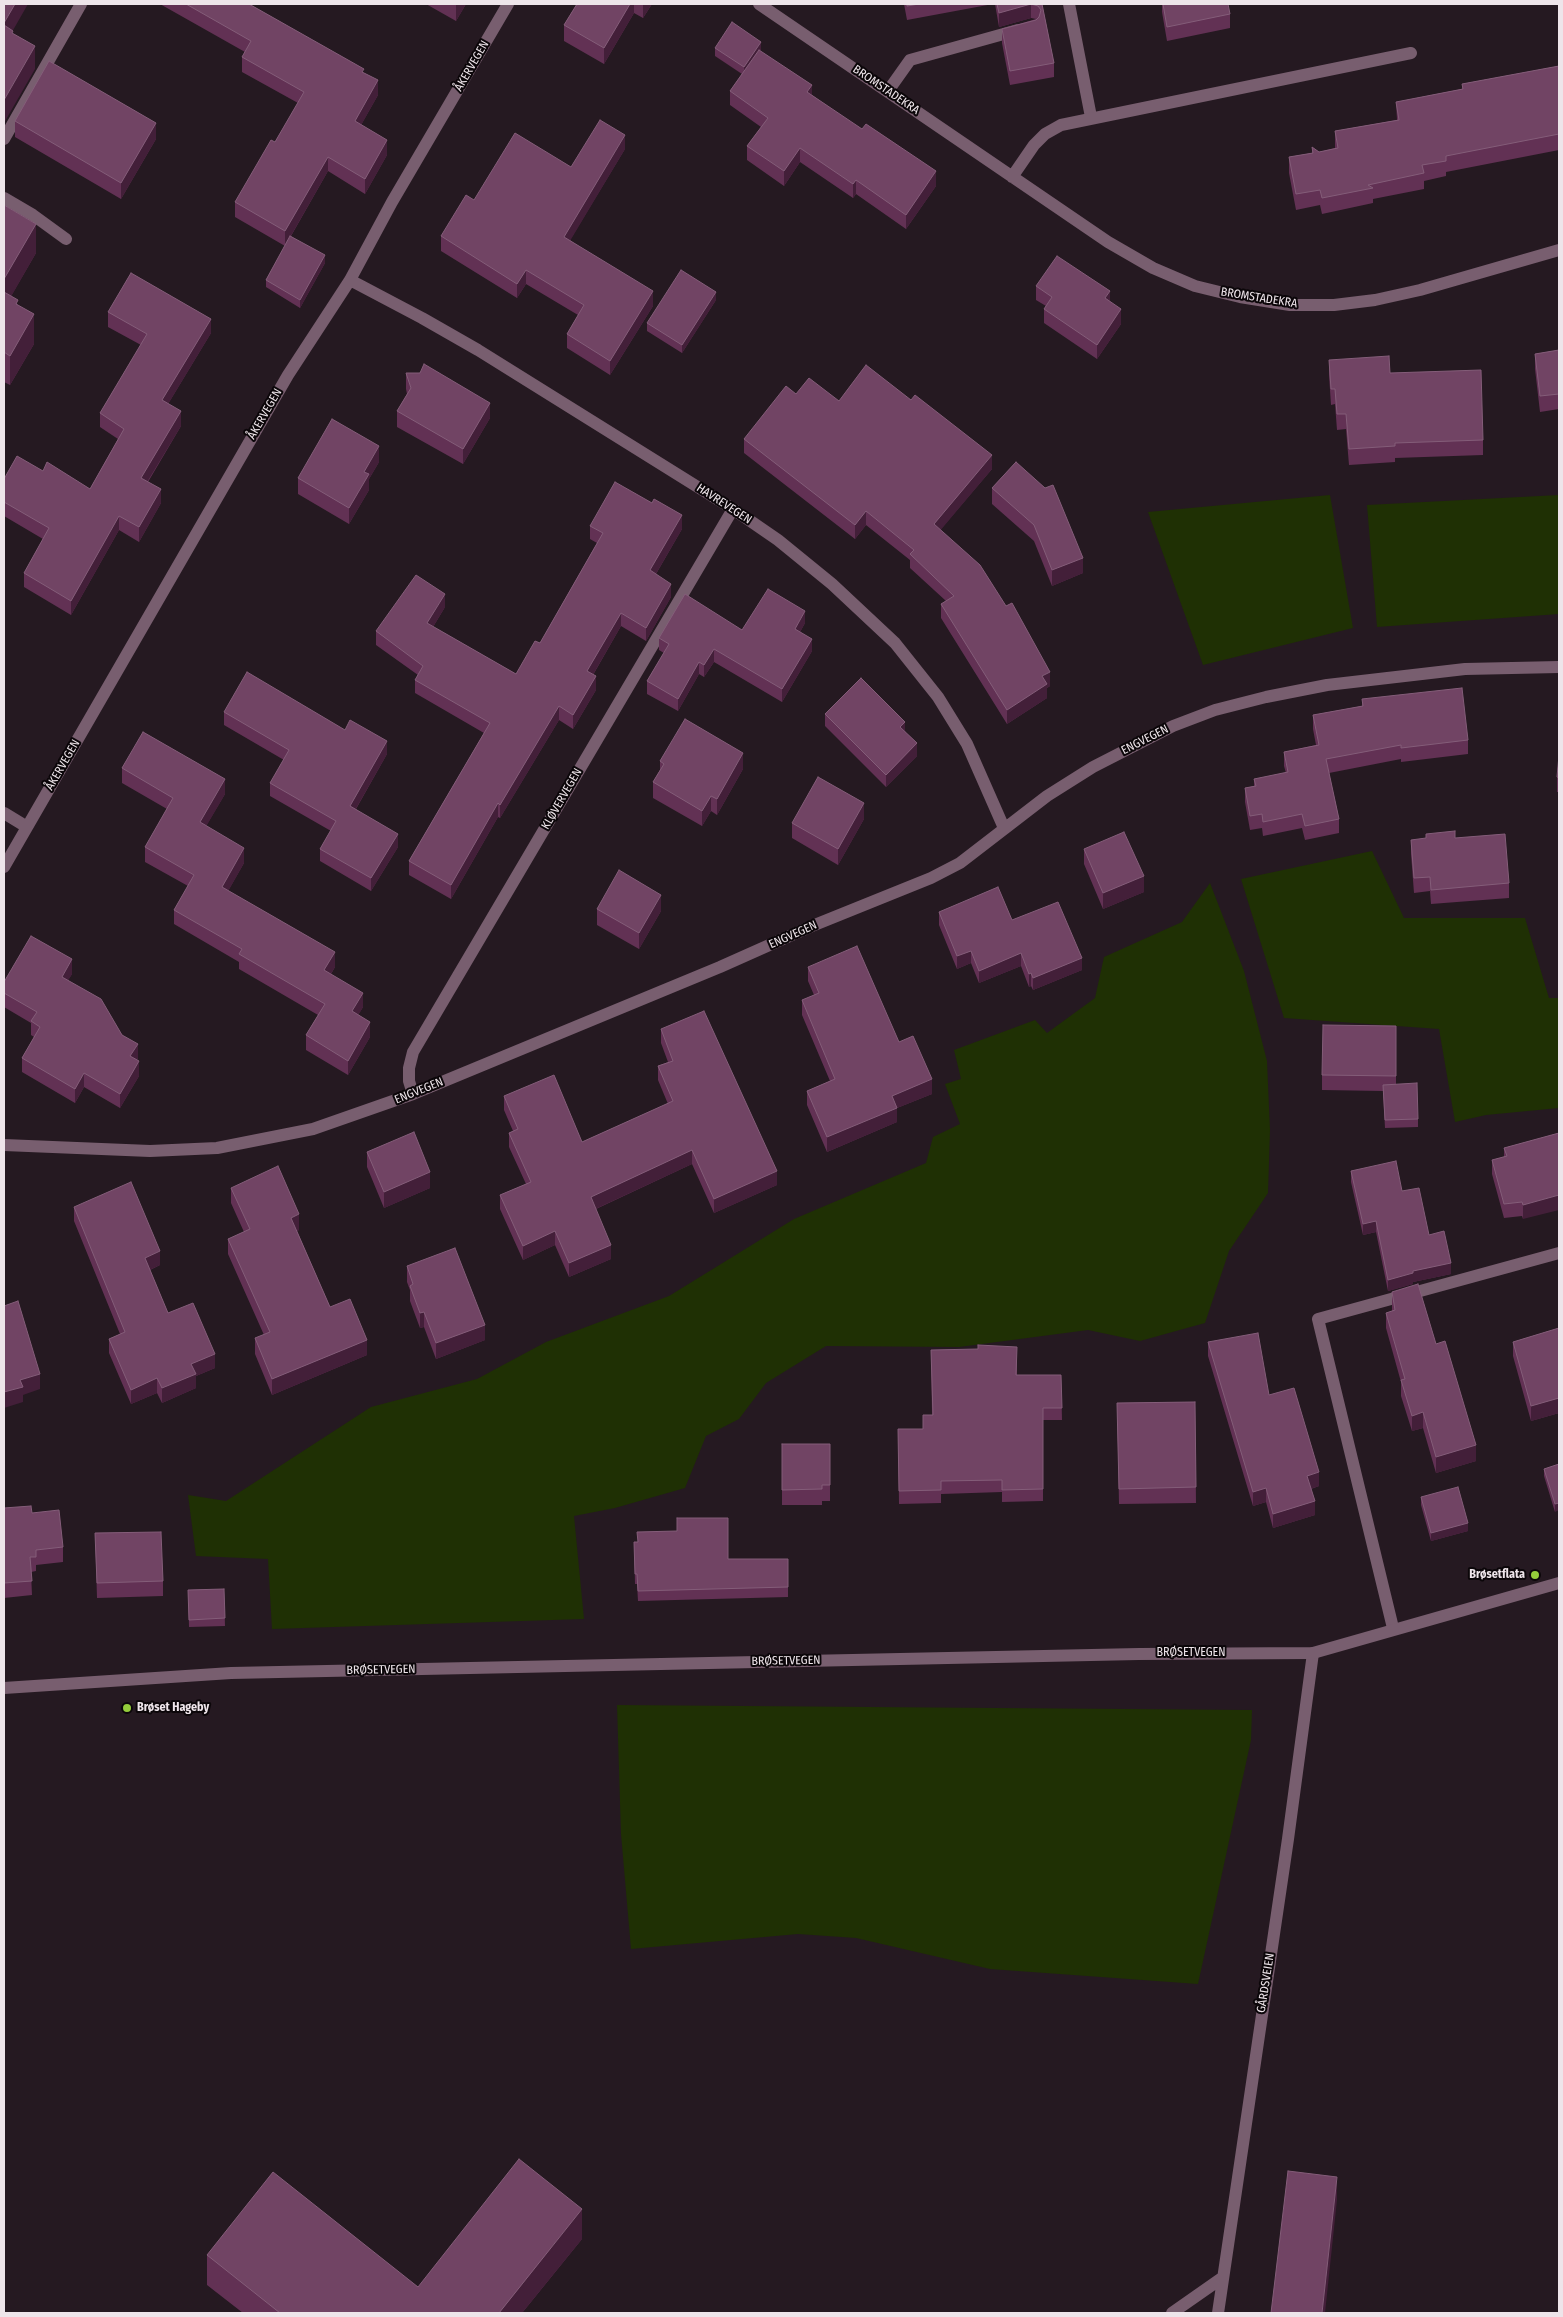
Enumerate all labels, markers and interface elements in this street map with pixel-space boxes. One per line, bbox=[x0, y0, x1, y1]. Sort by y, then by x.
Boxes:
street label: ÅKERVEGEN bbox=[452, 38, 492, 94]
street label: BROMSTADEKRA bbox=[850, 62, 922, 118]
street label: BROMSTADEKRA bbox=[1220, 285, 1298, 311]
street label: ÅKERVEGEN bbox=[245, 386, 285, 442]
street label: HAVREVEGEN bbox=[694, 481, 754, 527]
street label: ENGVEGEN bbox=[1119, 722, 1171, 758]
street label: ÅKERVEGEN bbox=[43, 737, 83, 793]
street label: KLØVERVEGEN bbox=[539, 766, 585, 832]
street label: ENGVEGEN bbox=[767, 918, 819, 952]
street label: ENGVEGEN bbox=[393, 1075, 445, 1107]
place label: Brøsetflata bbox=[1469, 1568, 1525, 1582]
marker: Brøsetflata bbox=[1529, 1569, 1541, 1581]
street label: BRØSETVEGEN bbox=[1156, 1646, 1226, 1660]
street label: BRØSETVEGEN bbox=[751, 1653, 821, 1669]
street label: BRØSETVEGEN bbox=[346, 1662, 416, 1678]
place label: Brøset Hageby bbox=[137, 1701, 209, 1715]
marker: Brøset Hageby bbox=[121, 1702, 133, 1714]
street label: GÅRDSVEIEN bbox=[1254, 1952, 1278, 2014]

